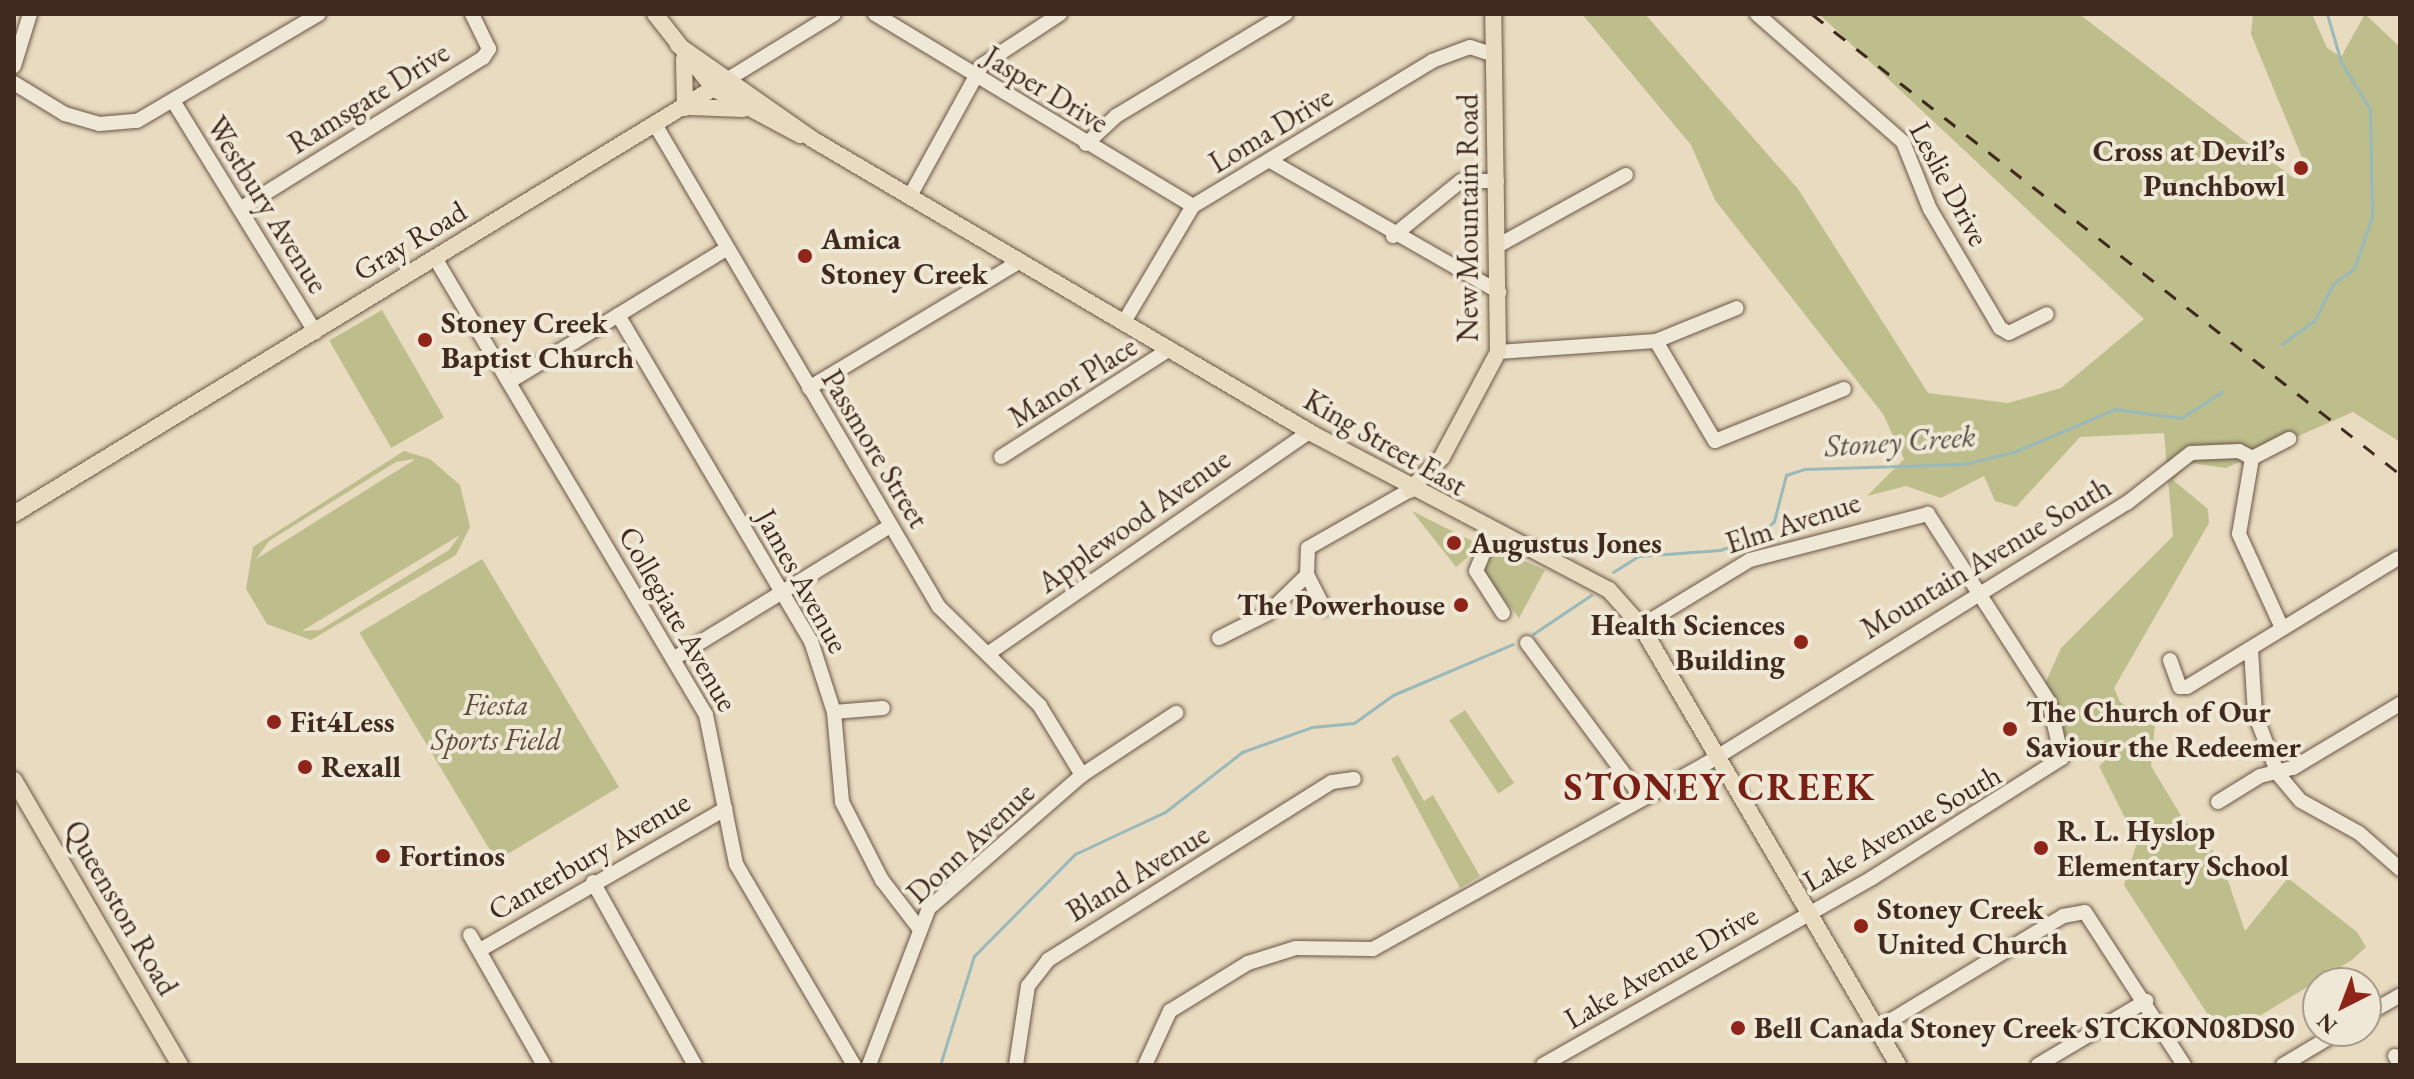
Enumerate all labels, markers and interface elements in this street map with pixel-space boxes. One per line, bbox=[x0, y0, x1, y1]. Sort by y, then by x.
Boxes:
street label: Ramsgate Drive bbox=[282, 34, 456, 162]
street label: Jasper Drive bbox=[977, 39, 1115, 141]
street label: Loma Drive bbox=[1203, 79, 1339, 181]
street label: New Mountain Road bbox=[1450, 94, 1486, 342]
street label: Westbury Avenue bbox=[198, 110, 336, 300]
street label: Leslie Drive bbox=[1901, 116, 1997, 252]
place label: Cross at Devil’s Punchbowl bbox=[2093, 133, 2285, 204]
marker: Cross at Devil’s Punchbowl bbox=[2292, 159, 2310, 177]
street label: Gray Road bbox=[347, 193, 473, 289]
place label: Amica Stoney Creek bbox=[821, 221, 988, 292]
marker: Amica Stoney Creek bbox=[796, 247, 814, 265]
place label: Stoney Creek Baptist Church bbox=[441, 305, 634, 376]
street label: Manor Place bbox=[1002, 329, 1144, 435]
marker: Stoney Creek Baptist Church bbox=[416, 331, 434, 349]
street label: Passmore Street bbox=[814, 363, 936, 535]
street label: King Street East bbox=[1297, 382, 1473, 504]
water label: Stoney Creek bbox=[1823, 417, 1977, 465]
street label: Applewood Avenue bbox=[1031, 441, 1237, 601]
street label: Mountain Avenue South bbox=[1855, 469, 2117, 647]
street label: Elm Avenue bbox=[1721, 484, 1865, 562]
street label: James Avenue bbox=[748, 503, 856, 659]
street label: Collegiate Avenue bbox=[611, 520, 745, 718]
place label: Augustus Jones bbox=[1470, 525, 1662, 561]
marker: Augustus Jones bbox=[1445, 534, 1463, 552]
place label: The Powerhouse bbox=[1237, 587, 1445, 623]
marker: The Powerhouse bbox=[1452, 596, 1470, 614]
place label: Health Sciences Building bbox=[1591, 607, 1785, 678]
marker: Health Sciences Building bbox=[1792, 633, 1810, 651]
park label: Fiesta Sports Field bbox=[431, 687, 561, 758]
place label: The Church of Our Saviour the Redeemer bbox=[2026, 694, 2301, 764]
place label: Fit4Less bbox=[290, 704, 395, 740]
marker: Fit4Less bbox=[265, 713, 283, 731]
marker: The Church of Our Saviour the Redeemer bbox=[2001, 720, 2019, 738]
place label: Rexall bbox=[321, 749, 401, 785]
street label: Lake Avenue South bbox=[1797, 757, 2007, 899]
marker: Rexall bbox=[296, 758, 314, 776]
district label: STONEY CREEK bbox=[1564, 764, 1876, 810]
street label: Donn Avenue bbox=[900, 775, 1042, 911]
street label: Canterbury Avenue bbox=[482, 784, 696, 928]
place label: R. L. Hyslop Elementary School bbox=[2057, 813, 2289, 884]
street label: Queenston Road bbox=[56, 814, 186, 1002]
street label: Bland Avenue bbox=[1060, 816, 1216, 930]
place label: Fortinos bbox=[399, 838, 505, 874]
marker: R. L. Hyslop Elementary School bbox=[2032, 839, 2050, 857]
marker: Fortinos bbox=[374, 847, 392, 865]
place label: Stoney Creek United Church bbox=[1877, 891, 2068, 962]
street label: Lake Avenue Drive bbox=[1558, 897, 1764, 1037]
marker: Stoney Creek United Church bbox=[1852, 917, 1870, 935]
north arrow bbox=[2302, 967, 2382, 1047]
text: N bbox=[2311, 1007, 2343, 1040]
place label: Bell Canada Stoney Creek STCKON08DS0 bbox=[1754, 1010, 2295, 1046]
marker: Bell Canada Stoney Creek STCKON08DS0 bbox=[1729, 1019, 1747, 1037]

